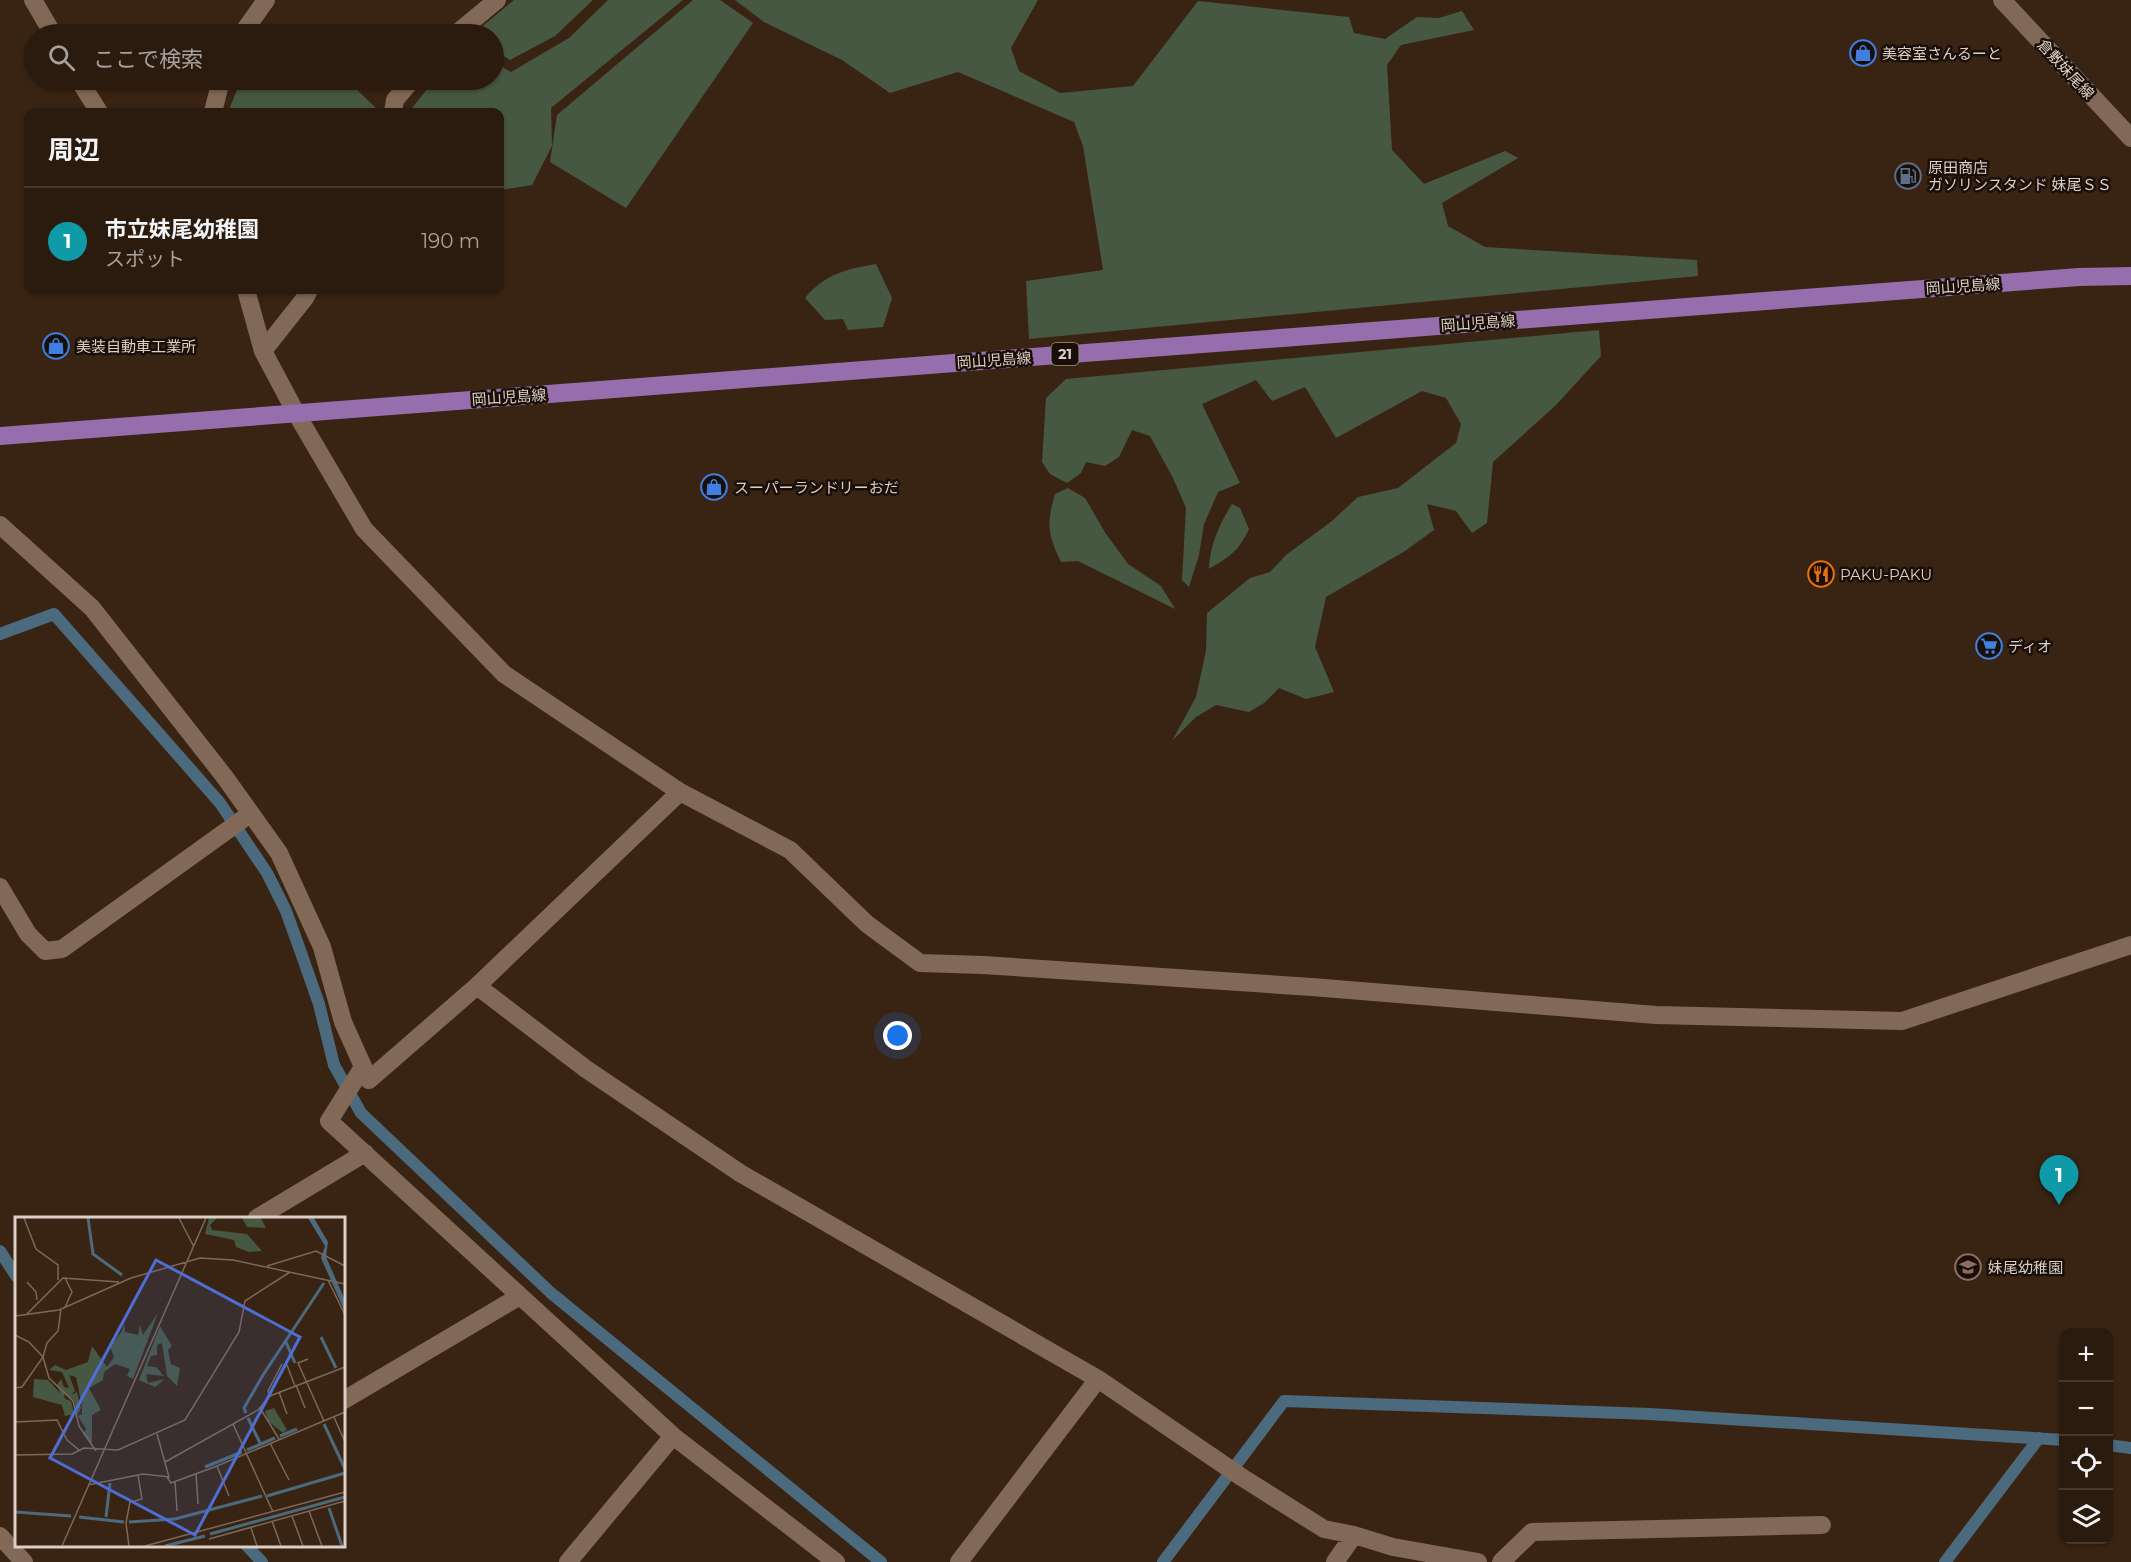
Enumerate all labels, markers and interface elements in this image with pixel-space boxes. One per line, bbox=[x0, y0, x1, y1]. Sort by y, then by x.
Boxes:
search box bbox=[24, 24, 504, 90]
street label: 倉敷妹尾線 bbox=[2033, 35, 2099, 103]
shop icon: 美容室さんるーと bbox=[1848, 38, 1878, 68]
icon: search bbox=[45, 41, 78, 74]
place label: 美容室さんるーと bbox=[1882, 44, 2002, 63]
text: ここで検索 bbox=[93, 46, 203, 73]
text: 周辺 bbox=[48, 134, 100, 166]
place label: 原田商店 ガソリンスタンド 妹尾ＳＳ bbox=[1928, 158, 2112, 194]
fuel station icon: 原田商店 ガソリンスタンド 妹尾ＳＳ bbox=[1893, 161, 1923, 191]
text: 市立妹尾幼稚園 bbox=[105, 216, 259, 243]
text: 1 bbox=[64, 229, 71, 253]
text: 190 m bbox=[421, 229, 480, 253]
text: スポット bbox=[105, 247, 185, 271]
street label: 岡山児島線 bbox=[1925, 274, 2001, 298]
street label: 岡山児島線 bbox=[1440, 311, 1516, 335]
shop icon: 美装自動車工業所 bbox=[41, 331, 71, 361]
place label: 美装自動車工業所 bbox=[76, 337, 196, 356]
road number: 21 bbox=[1052, 343, 1078, 365]
street label: 岡山児島線 bbox=[956, 348, 1032, 372]
street label: 岡山児島線 bbox=[471, 385, 547, 409]
shop icon: スーパーランドリーおだ bbox=[699, 472, 729, 502]
place label: スーパーランドリーおだ bbox=[734, 478, 899, 497]
restaurant icon: PAKU-PAKU bbox=[1806, 559, 1836, 589]
place label: PAKU-PAKU bbox=[1840, 565, 1932, 584]
supermarket icon: ディオ bbox=[1974, 631, 2004, 661]
place label: ディオ bbox=[2008, 637, 2052, 656]
your location bbox=[883, 1021, 912, 1050]
pin: 1 bbox=[2040, 1156, 2078, 1205]
inset map bbox=[15, 1217, 345, 1547]
school or university icon: 妹尾幼稚園 bbox=[1953, 1252, 1983, 1282]
place label: 妹尾幼稚園 bbox=[1988, 1258, 2063, 1277]
map controls bbox=[2059, 1328, 2113, 1544]
button: + bbox=[2059, 1328, 2113, 1382]
button: − bbox=[2059, 1382, 2113, 1436]
button: locate bbox=[2059, 1436, 2113, 1490]
button: layers bbox=[2059, 1490, 2113, 1544]

